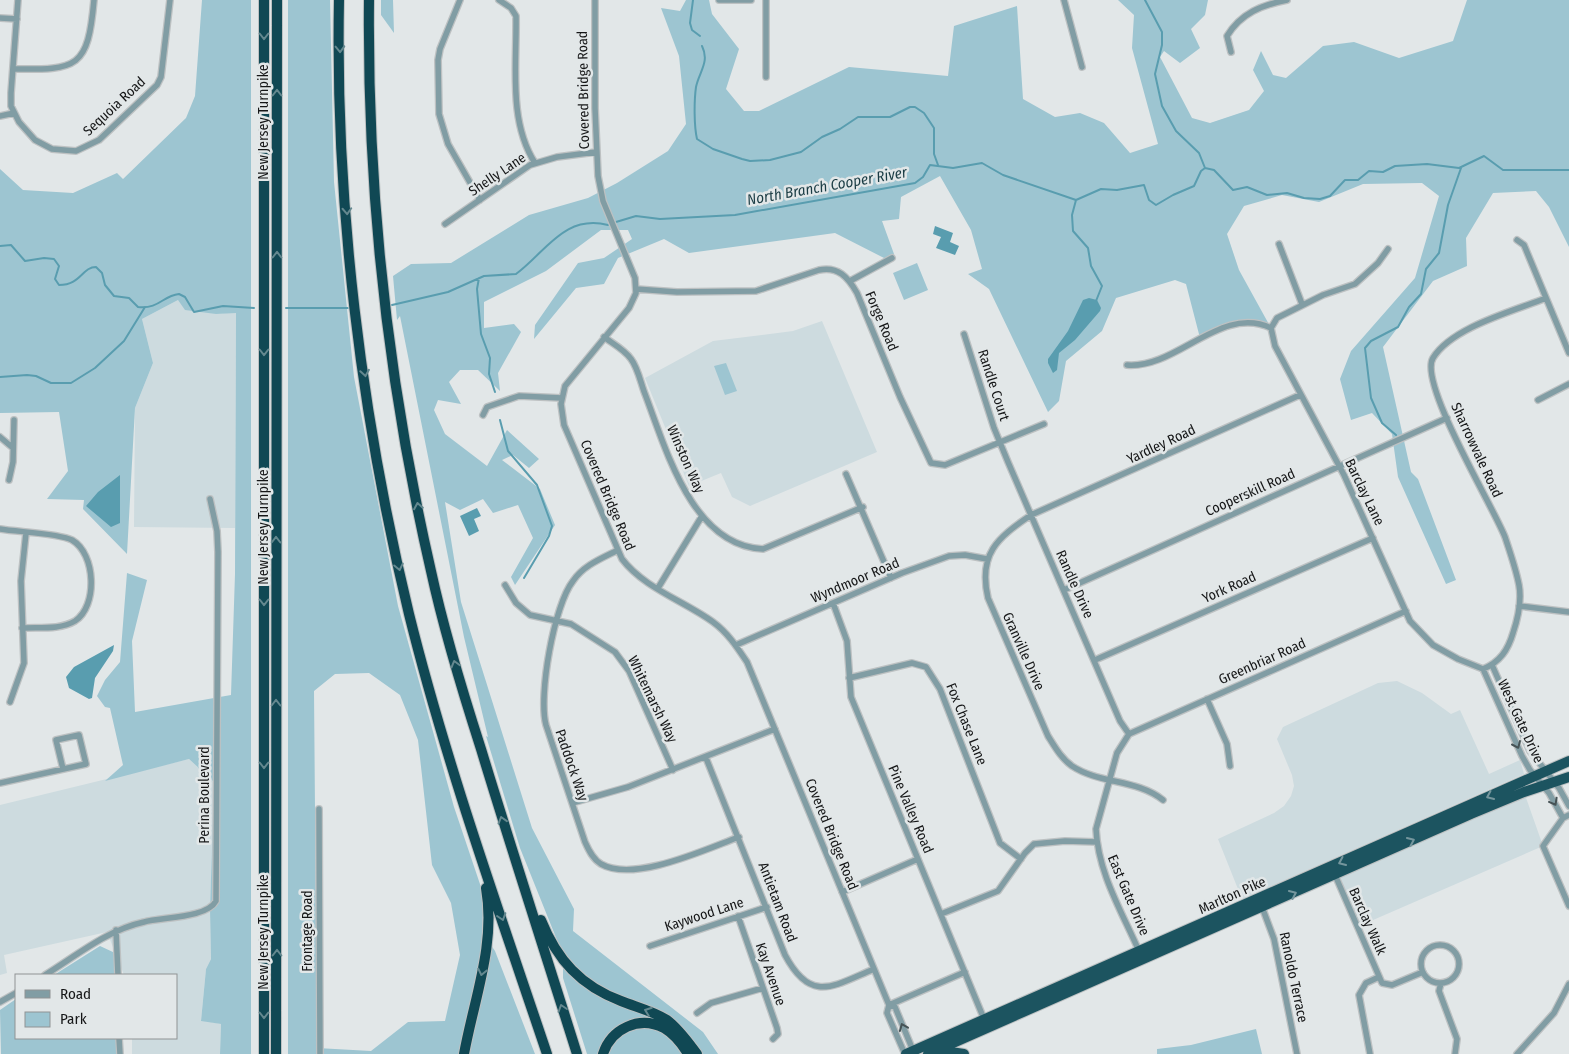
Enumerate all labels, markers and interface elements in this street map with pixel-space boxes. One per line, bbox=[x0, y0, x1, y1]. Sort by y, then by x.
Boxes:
street label: Covered Bridge Road bbox=[574, 31, 593, 149]
one-way arrow bbox=[259, 32, 269, 40]
one-way arrow bbox=[334, 45, 345, 53]
street label: New Jersey Turnpike bbox=[255, 64, 272, 180]
street label: Sequoia Road bbox=[80, 73, 149, 139]
one-way arrow bbox=[272, 88, 282, 96]
street label: Shelly Lane bbox=[465, 149, 529, 200]
water label: North Branch Cooper River bbox=[746, 163, 909, 209]
one-way arrow bbox=[341, 207, 352, 215]
one-way arrow bbox=[272, 251, 282, 258]
street label: Forge Road bbox=[861, 289, 902, 354]
street label: Randle Court bbox=[974, 347, 1013, 423]
one-way arrow bbox=[259, 349, 269, 357]
one-way arrow bbox=[359, 368, 369, 377]
street label: Sharrowvale Road bbox=[1447, 400, 1506, 500]
street label: Yardley Road bbox=[1124, 421, 1198, 468]
street label: Winston Way bbox=[663, 423, 708, 497]
street label: Covered Bridge Road bbox=[577, 437, 639, 553]
street label: Barclay Lane bbox=[1341, 456, 1388, 528]
street label: Cooperskill Road bbox=[1203, 465, 1298, 520]
street label: New Jersey Turnpike bbox=[255, 469, 272, 585]
one-way arrow bbox=[413, 501, 423, 510]
one-way arrow bbox=[271, 536, 281, 544]
street label: Randle Drive bbox=[1052, 548, 1097, 621]
street label: Wyndmoor Road bbox=[808, 554, 902, 607]
one-way arrow bbox=[393, 562, 404, 571]
street label: York Road bbox=[1200, 568, 1259, 607]
one-way arrow bbox=[259, 599, 269, 607]
street label: Granville Drive bbox=[999, 610, 1048, 693]
street label: Greenbriar Road bbox=[1216, 635, 1308, 688]
street label: Whitemarsh Way bbox=[624, 653, 681, 746]
one-way arrow bbox=[450, 659, 461, 668]
street label: West Gate Drive bbox=[1494, 677, 1547, 766]
street label: Fox Chase Lane bbox=[942, 681, 991, 768]
one-way arrow bbox=[271, 699, 281, 706]
street label: Paddock Way bbox=[551, 727, 592, 804]
one-way arrow bbox=[1511, 740, 1522, 749]
street label: Perina Boulevard bbox=[196, 746, 213, 844]
one-way arrow bbox=[259, 762, 269, 769]
street label: Pine Valley Road bbox=[884, 762, 937, 856]
street label: Covered Bridge Road bbox=[801, 776, 862, 892]
one-way arrow bbox=[1486, 790, 1495, 801]
one-way arrow bbox=[1548, 797, 1558, 806]
one-way arrow bbox=[497, 816, 507, 824]
one-way arrow bbox=[1406, 837, 1415, 848]
street label: East Gate Drive bbox=[1104, 852, 1153, 938]
one-way arrow bbox=[1338, 855, 1347, 866]
street label: Antietam Road bbox=[755, 860, 801, 945]
street label: Marlton Pike bbox=[1196, 873, 1269, 918]
street label: New Jersey Turnpike bbox=[255, 874, 272, 990]
street label: Barclay Walk bbox=[1345, 885, 1390, 958]
one-way arrow bbox=[1288, 889, 1297, 900]
street label: Frontage Road bbox=[299, 890, 316, 972]
street label: Kaywood Lane bbox=[662, 894, 746, 935]
one-way arrow bbox=[496, 913, 506, 921]
street label: Ranoldo Terrace bbox=[1276, 930, 1311, 1024]
street label: Kay Avenue bbox=[752, 940, 789, 1008]
one-way arrow bbox=[271, 949, 282, 957]
one-way arrow bbox=[477, 967, 488, 976]
legend bbox=[15, 974, 178, 1039]
text: Road bbox=[60, 985, 91, 1003]
one-way arrow bbox=[558, 1004, 568, 1012]
one-way arrow bbox=[645, 1007, 653, 1017]
text: Park bbox=[60, 1010, 87, 1028]
one-way arrow bbox=[259, 1012, 269, 1019]
one-way arrow bbox=[899, 1023, 910, 1032]

